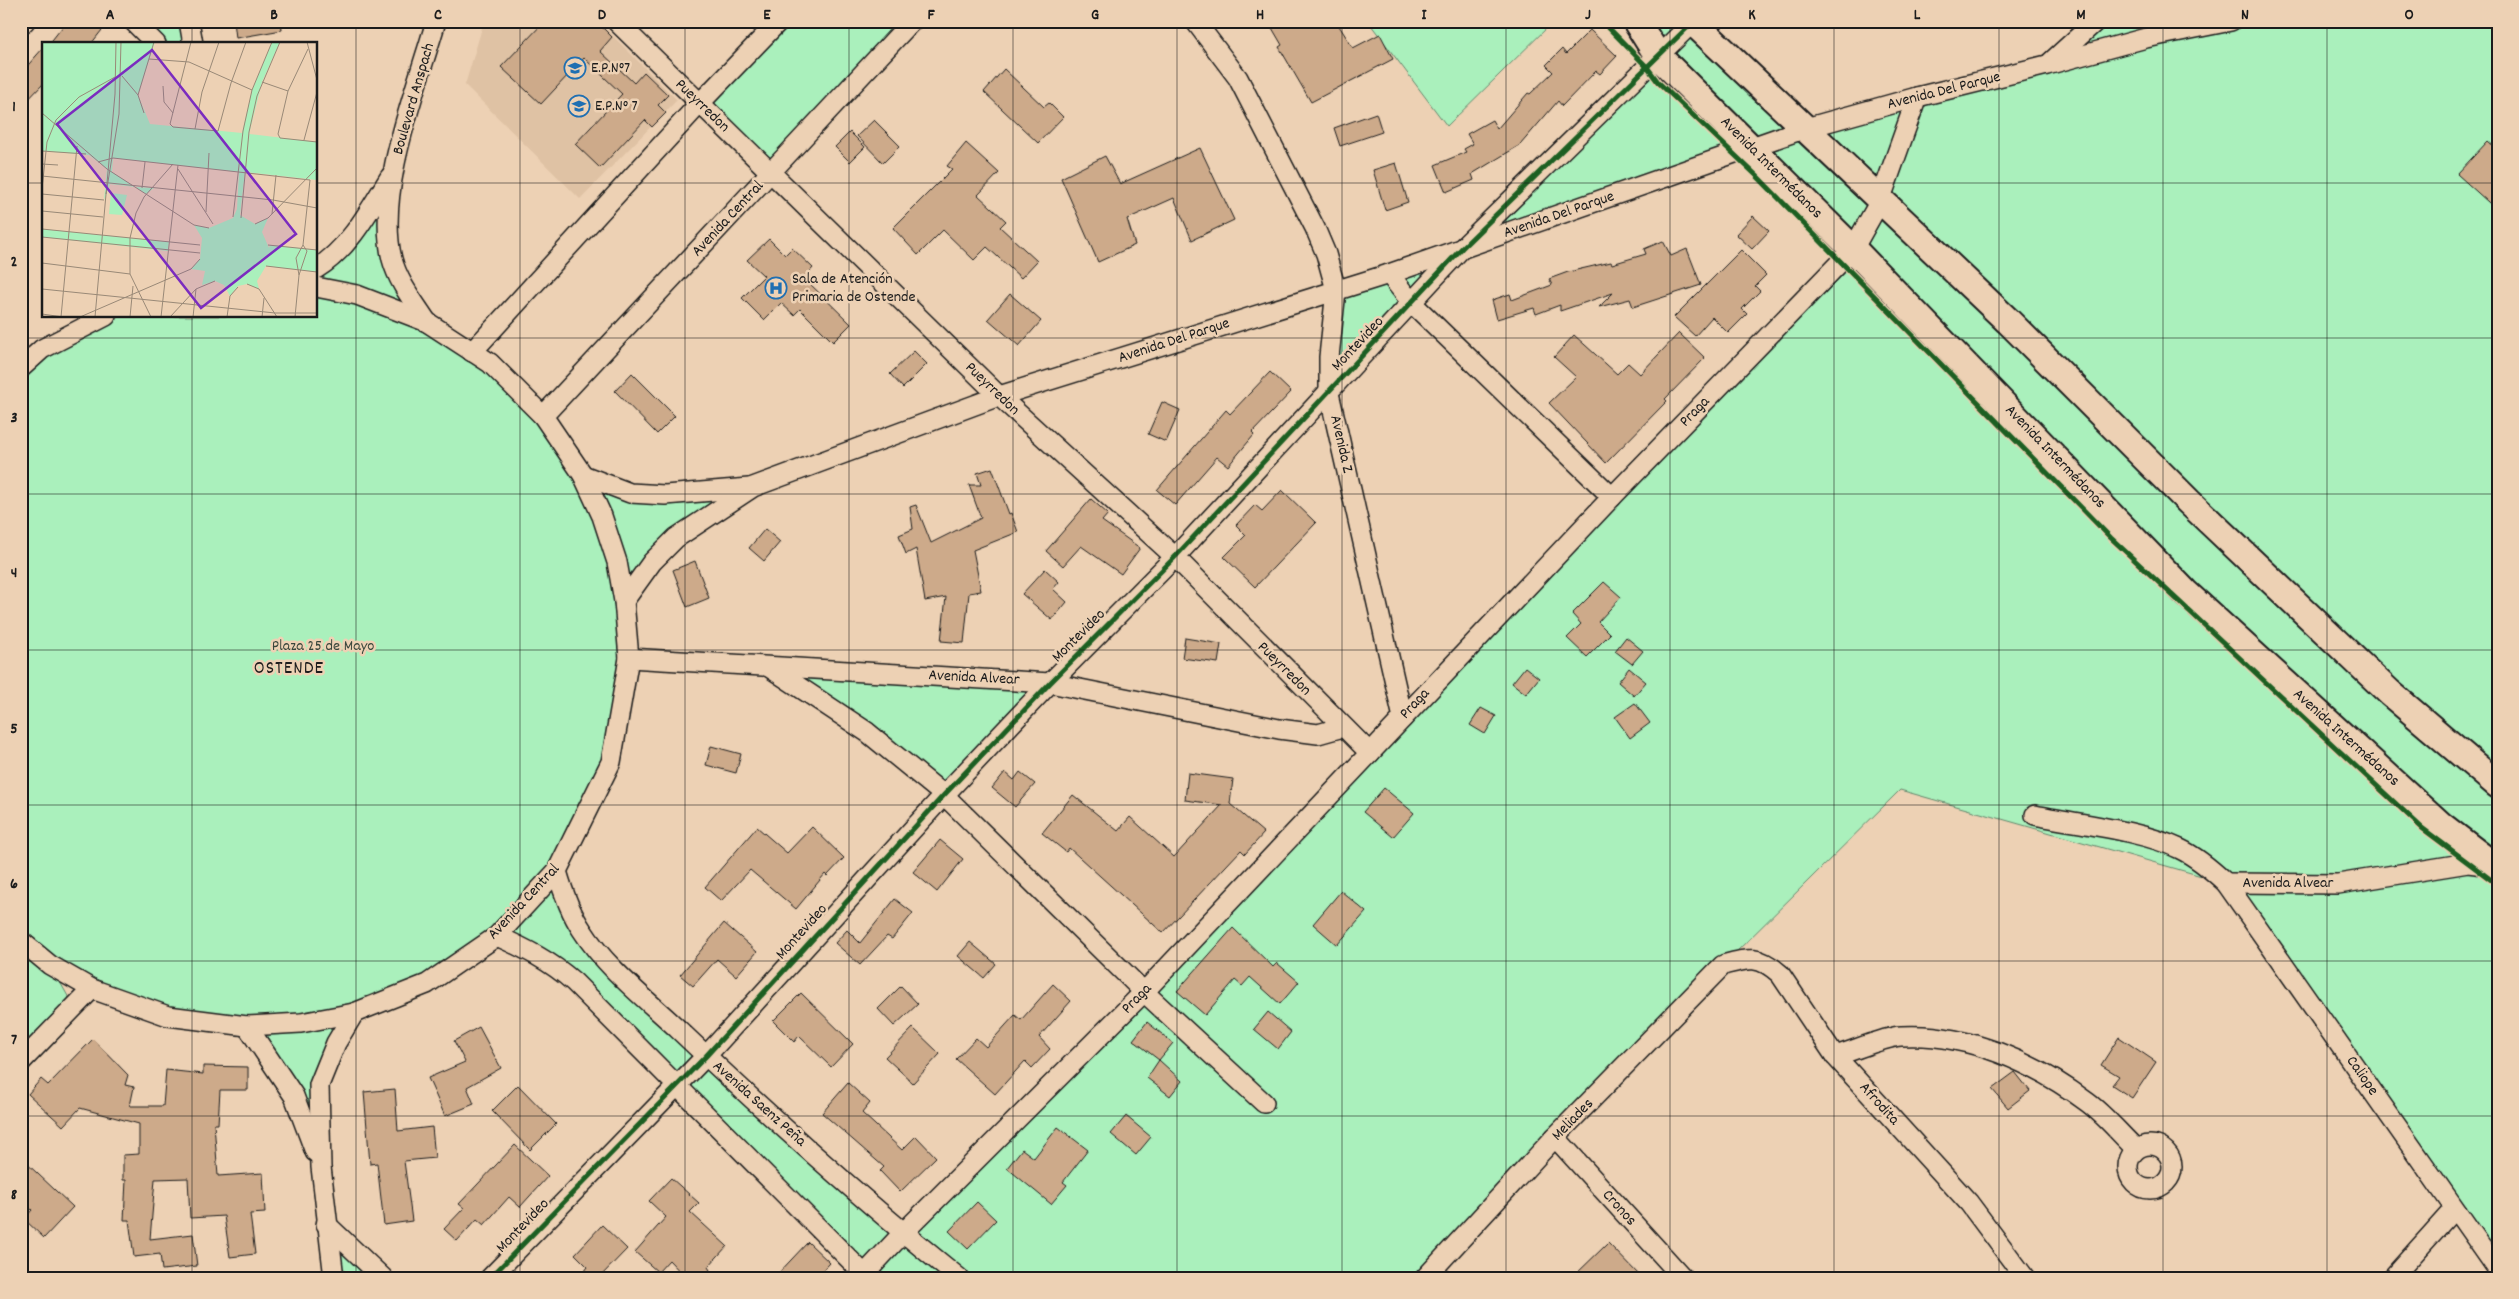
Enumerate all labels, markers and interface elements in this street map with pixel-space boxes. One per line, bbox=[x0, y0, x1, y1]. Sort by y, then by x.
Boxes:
text: A bbox=[106, 4, 115, 27]
text: B bbox=[270, 4, 278, 27]
text: C bbox=[434, 4, 442, 27]
text: D bbox=[598, 4, 607, 27]
text: E bbox=[763, 4, 771, 27]
text: F bbox=[927, 4, 935, 27]
text: G bbox=[1091, 4, 1099, 27]
text: H bbox=[1256, 4, 1264, 27]
text: I bbox=[1422, 4, 1428, 27]
text: J bbox=[1585, 4, 1591, 27]
text: K bbox=[1748, 4, 1756, 27]
text: L bbox=[1914, 4, 1921, 27]
text: M bbox=[2076, 4, 2086, 27]
text: N bbox=[2241, 4, 2249, 27]
text: O bbox=[2404, 4, 2414, 27]
street label: Boulevard Anspach bbox=[387, 40, 441, 158]
inset map bbox=[42, 42, 318, 318]
school or university icon: E.P.N°7 bbox=[563, 56, 587, 80]
place label: E.P.N°7 bbox=[591, 57, 630, 80]
street label: Avenida Del Parque bbox=[1885, 66, 2003, 116]
street label: Pueyrredon bbox=[669, 74, 735, 138]
school or university icon: E.P.N° 7 bbox=[567, 94, 591, 118]
place label: E.P.N° 7 bbox=[595, 95, 638, 118]
text: 1 bbox=[12, 96, 16, 119]
street label: Avenida Intermédanos bbox=[1714, 111, 1828, 225]
street label: Avenida Central bbox=[687, 176, 770, 262]
street label: Avenida Del Parque bbox=[1500, 185, 1618, 245]
text: 2 bbox=[11, 251, 18, 274]
place label: Sala de Atención Primaria de Ostende bbox=[792, 268, 916, 309]
hospital icon: Sala de Atención Primaria de Ostende bbox=[764, 276, 788, 300]
street label: Montevideo bbox=[1326, 311, 1390, 377]
street label: Avenida Del Parque bbox=[1115, 312, 1233, 370]
street label: Pueyrredon bbox=[959, 357, 1025, 421]
street label: Praga bbox=[1674, 391, 1716, 433]
street label: Avenida Intermédanos bbox=[1999, 400, 2111, 514]
text: 3 bbox=[10, 407, 18, 430]
street label: Avenida Z bbox=[1323, 413, 1359, 475]
text: 4 bbox=[11, 562, 17, 585]
street label: Montevideo bbox=[1047, 604, 1111, 668]
park label: Plaza 25 de Mayo bbox=[272, 635, 374, 658]
street label: Pueyrredon bbox=[1252, 637, 1316, 701]
district label: OSTENDE bbox=[254, 656, 324, 683]
street label: Avenida Alvear bbox=[928, 664, 1020, 692]
street label: Praga bbox=[1395, 683, 1436, 725]
street label: Avenida Intermédanos bbox=[2287, 684, 2405, 792]
text: 5 bbox=[10, 718, 18, 741]
street label: Avenida Central bbox=[483, 859, 566, 945]
street label: Avenida Alvear bbox=[2242, 872, 2334, 895]
text: 6 bbox=[10, 873, 18, 896]
street label: Montevideo bbox=[771, 899, 833, 965]
street label: Praga bbox=[1116, 978, 1158, 1020]
text: 7 bbox=[11, 1029, 17, 1052]
street label: Caliope bbox=[2340, 1052, 2384, 1100]
street label: Avenida Saenz Peña bbox=[707, 1056, 811, 1153]
street label: Afrodita bbox=[1853, 1077, 1905, 1131]
street label: Meliades bbox=[1547, 1093, 1599, 1147]
text: 8 bbox=[11, 1184, 18, 1207]
street label: Cronos bbox=[1596, 1185, 1642, 1232]
street label: Montevideo bbox=[491, 1194, 555, 1258]

